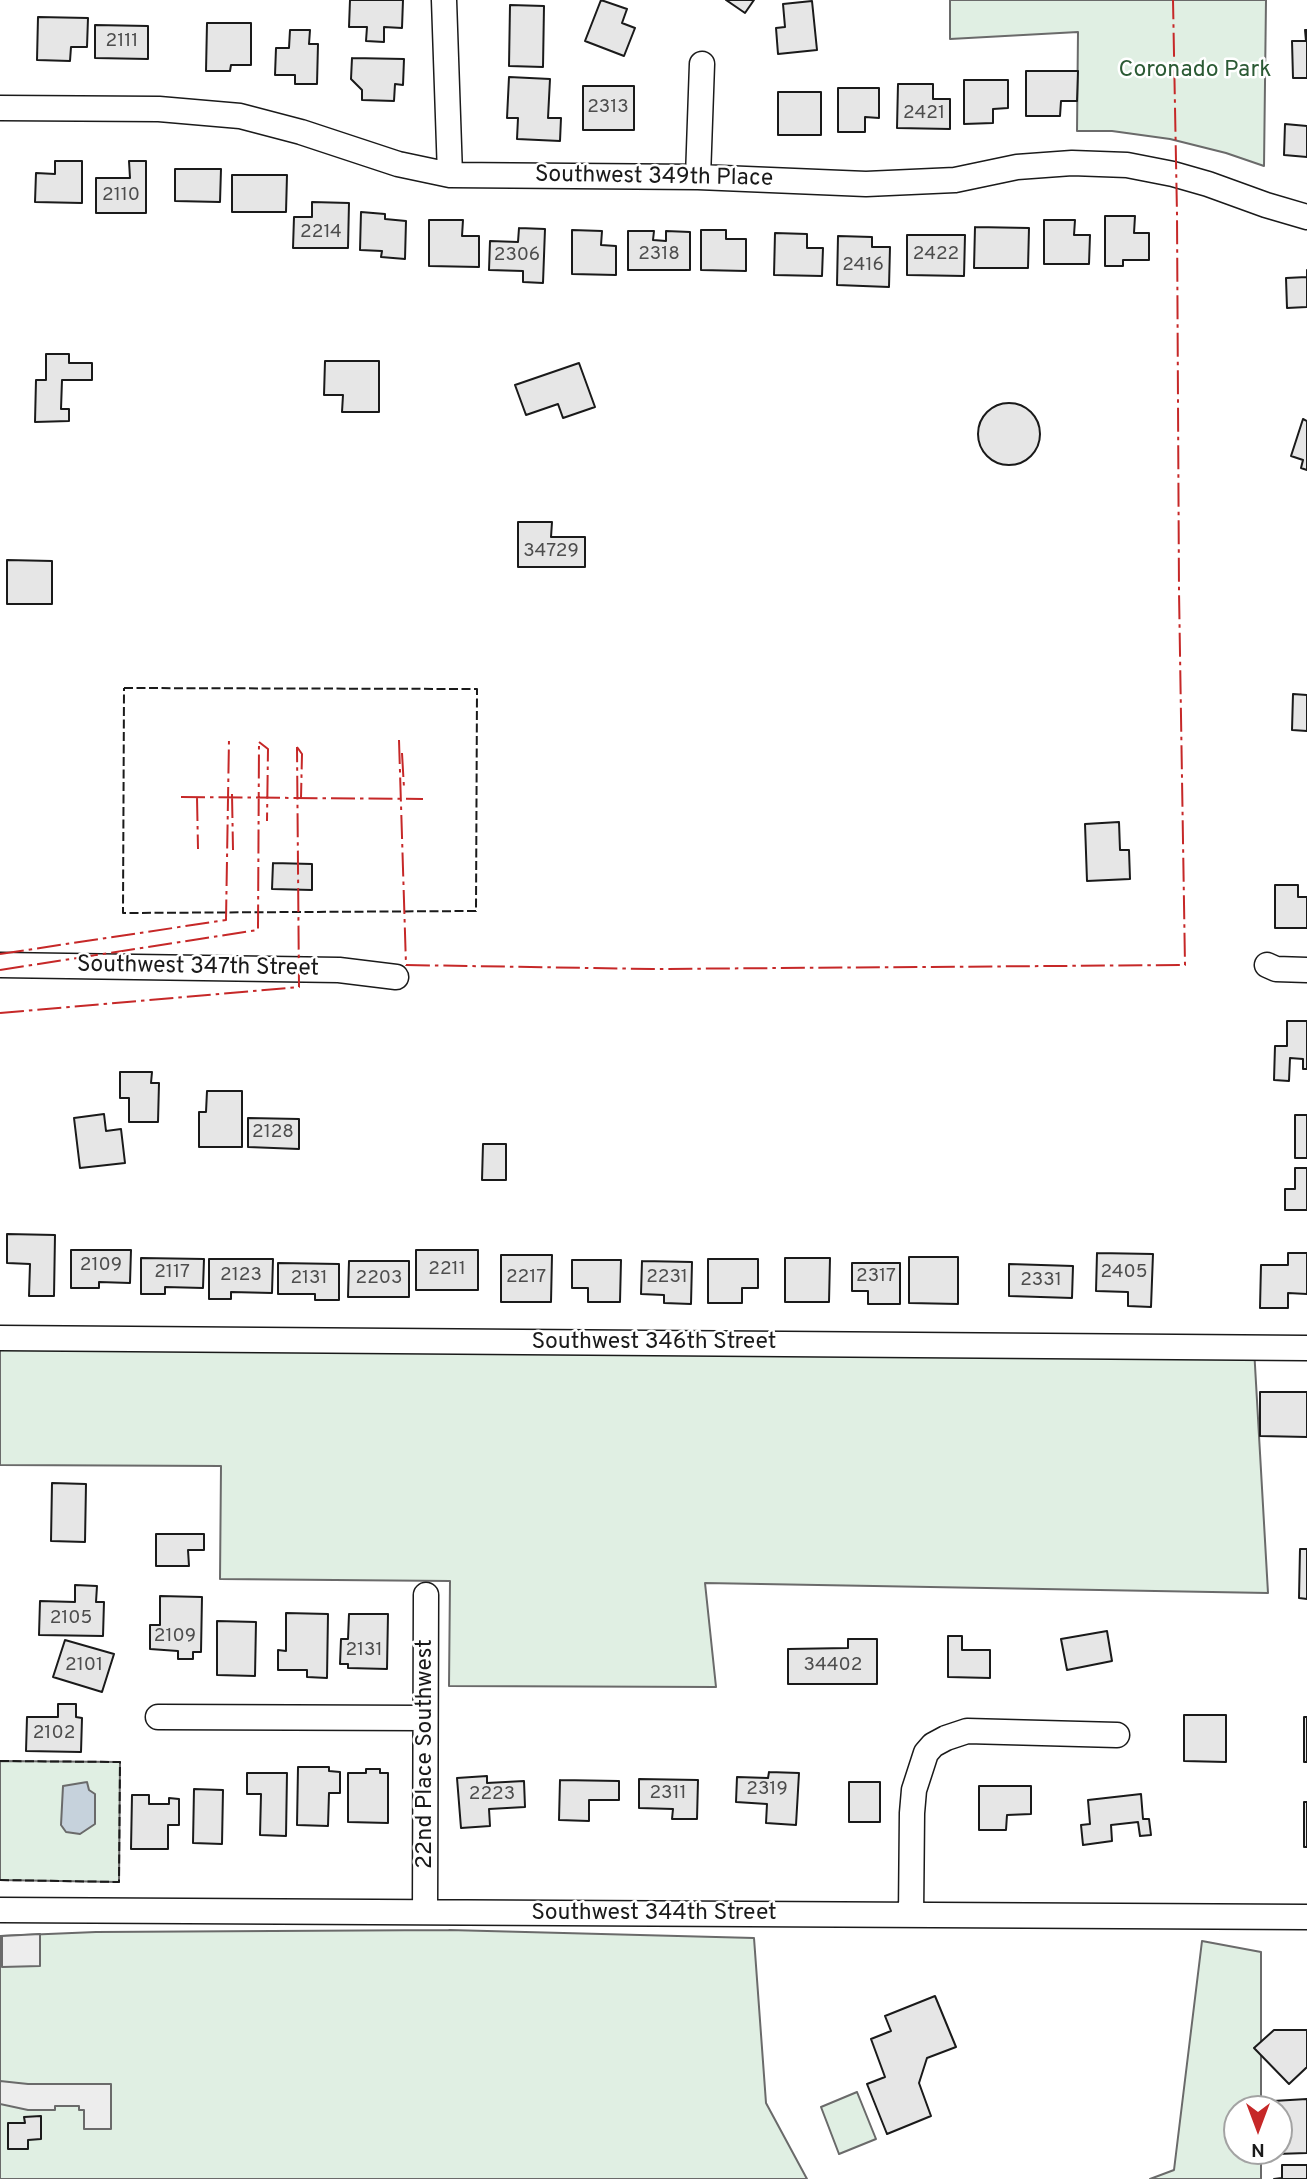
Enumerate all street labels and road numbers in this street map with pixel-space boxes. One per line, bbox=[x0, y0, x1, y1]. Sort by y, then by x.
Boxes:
street label: Southwest 349th Place bbox=[535, 162, 773, 194]
street label: Southwest 347th Street bbox=[77, 952, 319, 984]
street label: Southwest 346th Street bbox=[532, 1329, 776, 1357]
street label: 22nd Place Southwest bbox=[412, 1639, 440, 1869]
street label: Southwest 344th Street bbox=[531, 1900, 777, 1928]

